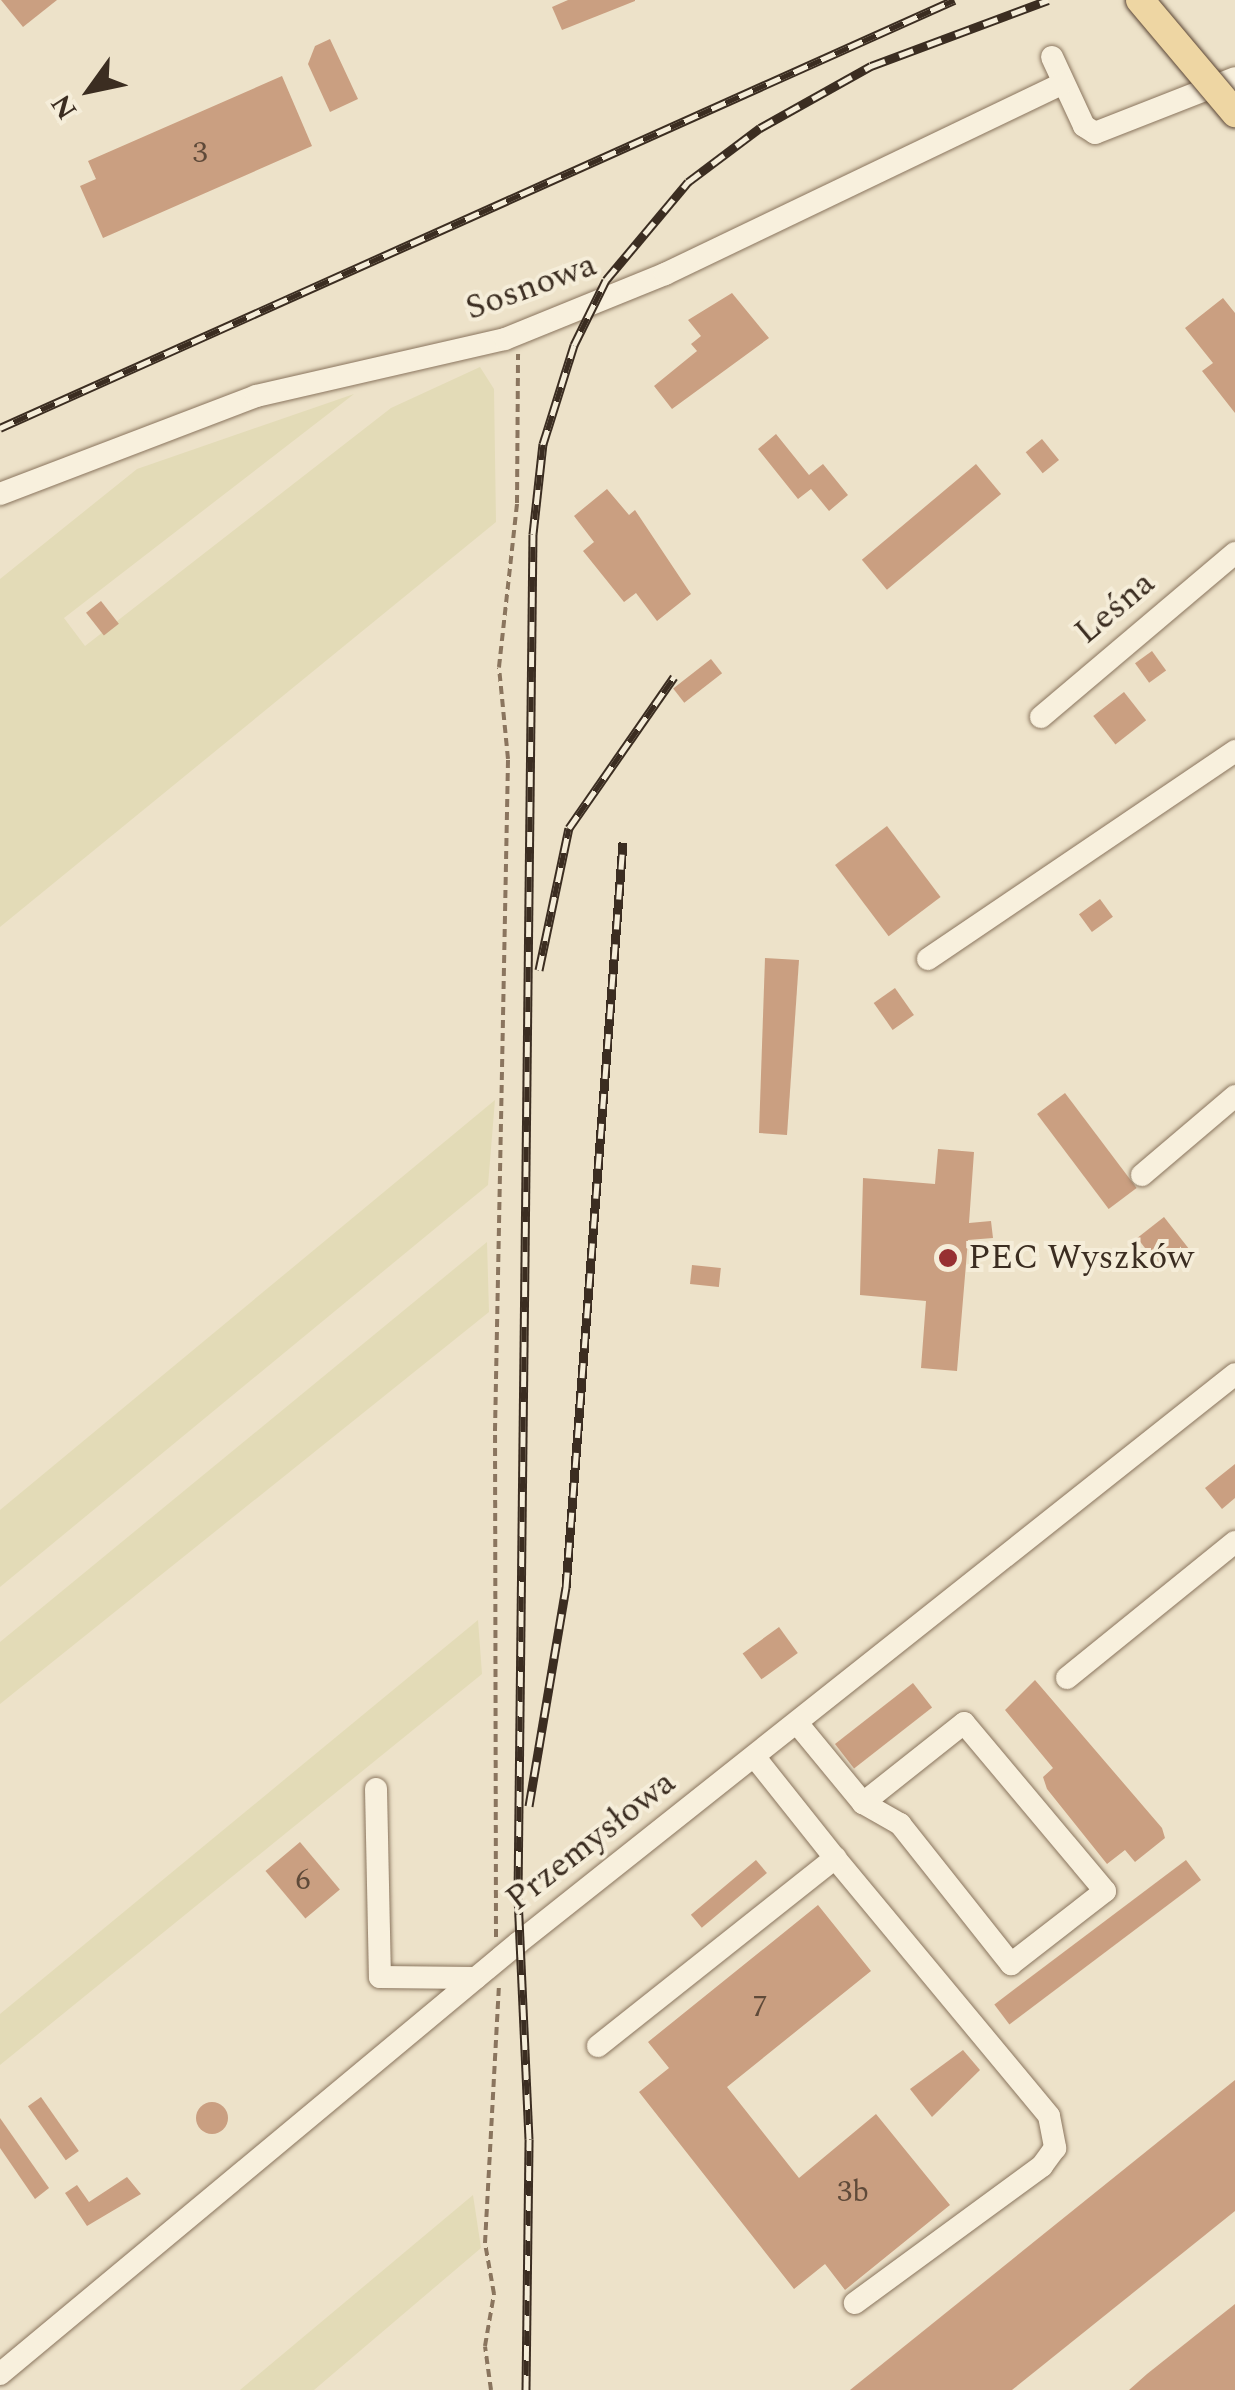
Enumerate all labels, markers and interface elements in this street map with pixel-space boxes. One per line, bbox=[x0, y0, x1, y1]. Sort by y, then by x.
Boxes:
north arrow bbox=[40, 40, 140, 140]
text: N bbox=[40, 85, 89, 128]
house number: 3 bbox=[193, 135, 207, 171]
street label: Sosnowa bbox=[460, 244, 602, 330]
street label: Leśna bbox=[1066, 563, 1164, 653]
place label: PEC Wyszków bbox=[968, 1237, 1194, 1279]
marker: PEC Wyszków bbox=[937, 1247, 959, 1269]
street label: Przemysłowa bbox=[498, 1762, 684, 1920]
house number: 6 bbox=[296, 1862, 310, 1898]
house number: 7 bbox=[753, 1989, 767, 2025]
house number: 3b bbox=[837, 2174, 869, 2210]

